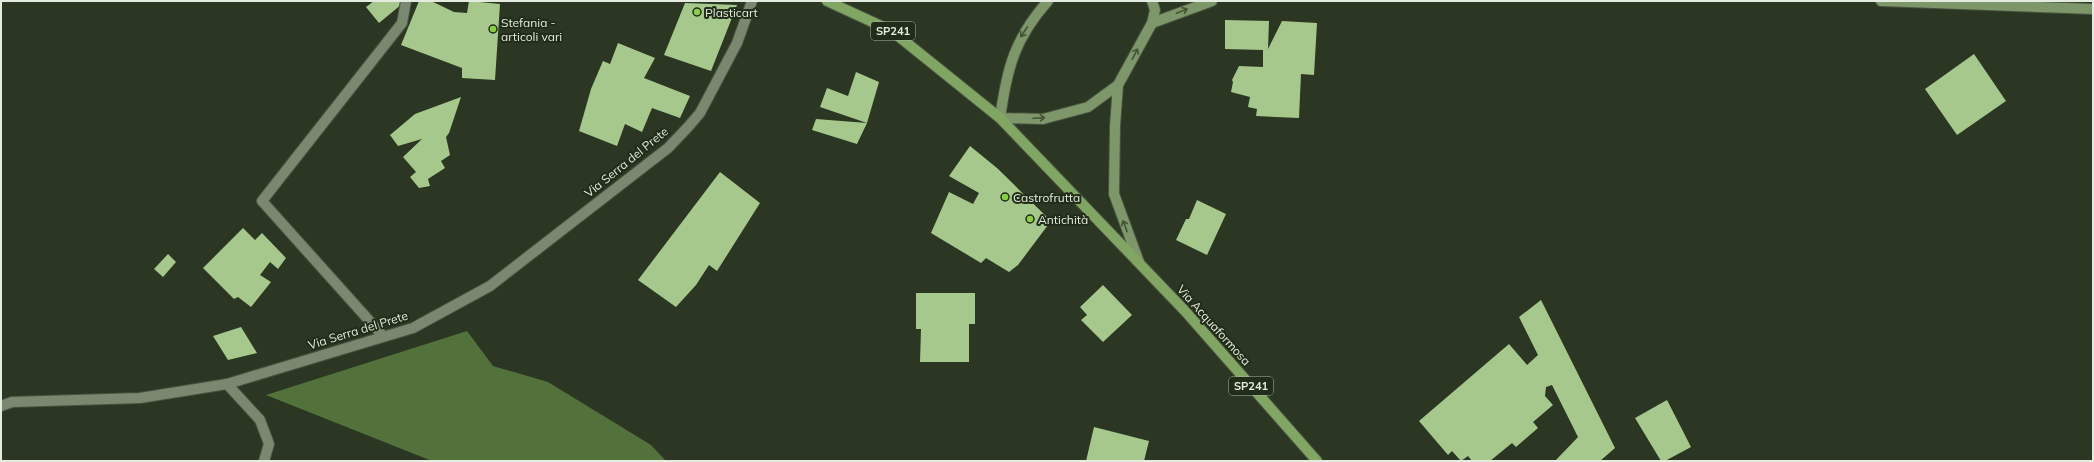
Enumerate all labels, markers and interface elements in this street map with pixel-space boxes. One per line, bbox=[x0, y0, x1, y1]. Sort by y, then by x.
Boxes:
place label: Plasticart bbox=[705, 5, 758, 20]
one-way arrow bbox=[1175, 6, 1187, 14]
marker: Plasticart bbox=[692, 7, 702, 17]
place label: Stefania - articoli vari bbox=[501, 15, 562, 44]
road number: SP241 bbox=[871, 22, 915, 40]
marker: Stefania - articoli vari bbox=[488, 24, 498, 34]
one-way arrow bbox=[1020, 26, 1028, 38]
one-way arrow bbox=[1132, 48, 1139, 60]
one-way arrow bbox=[1032, 115, 1045, 122]
street label: Via Serra del Prete bbox=[581, 124, 671, 200]
place label: Castrofrutta bbox=[1013, 190, 1080, 205]
marker: Castrofrutta bbox=[1000, 192, 1010, 202]
place label: Antichità bbox=[1038, 212, 1088, 227]
marker: Antichità bbox=[1025, 214, 1035, 224]
one-way arrow bbox=[1121, 220, 1129, 232]
street label: Via Acquaformosa bbox=[1174, 282, 1254, 368]
street label: Via Serra del Prete bbox=[306, 308, 410, 352]
road number: SP241 bbox=[1229, 377, 1273, 395]

